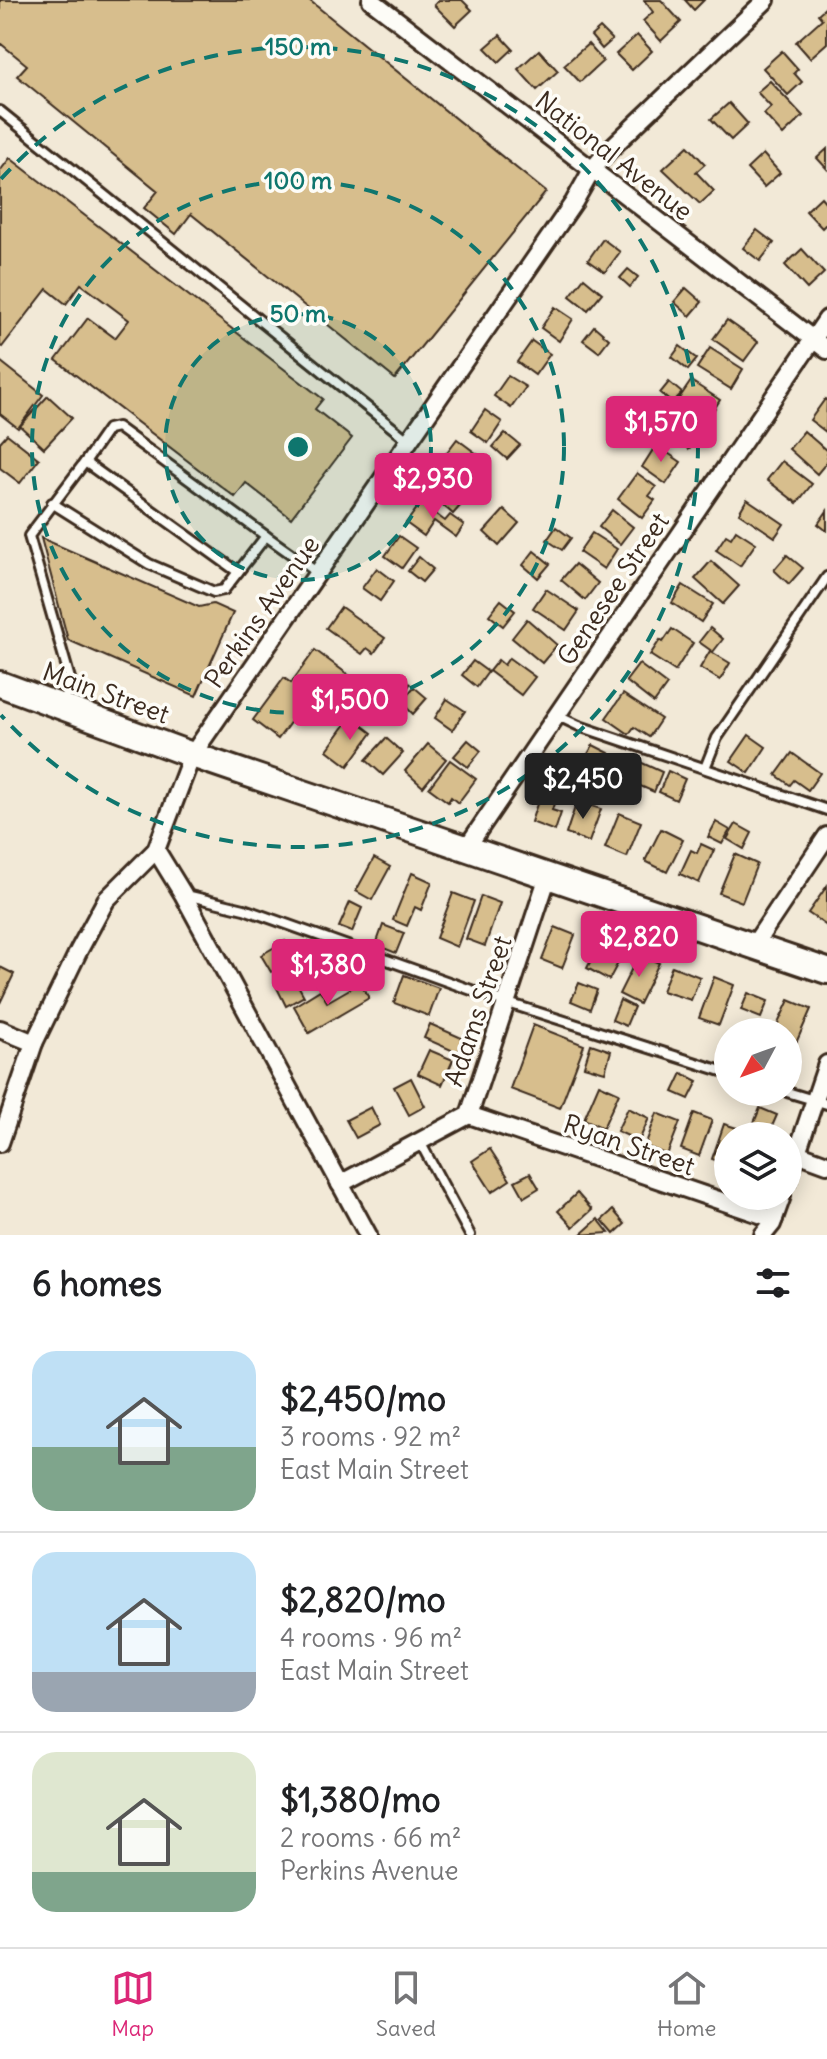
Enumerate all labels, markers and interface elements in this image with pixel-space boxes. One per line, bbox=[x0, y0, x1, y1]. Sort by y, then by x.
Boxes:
text: 150 m bbox=[265, 31, 331, 61]
street label: National Avenue bbox=[529, 84, 700, 227]
text: 100 m bbox=[264, 165, 332, 195]
text: 50 m bbox=[270, 298, 326, 328]
pin: $1,570 bbox=[596, 396, 726, 464]
text: $1,570 bbox=[624, 405, 698, 438]
centre of rings bbox=[284, 433, 312, 461]
pin: $2,930 bbox=[368, 453, 498, 521]
text: $2,930 bbox=[393, 462, 473, 495]
street label: Genesee Street bbox=[549, 506, 676, 671]
street label: Perkins Avenue bbox=[197, 529, 326, 694]
street label: Main Street bbox=[38, 654, 174, 731]
pin: $1,500 bbox=[285, 674, 415, 742]
text: $1,500 bbox=[311, 683, 389, 716]
pin: $2,450 bbox=[518, 753, 648, 821]
text: $2,450 bbox=[543, 762, 623, 795]
pin: $2,820 bbox=[574, 911, 704, 979]
text: $2,820 bbox=[599, 920, 679, 953]
street label: Adams Street bbox=[436, 931, 519, 1090]
pin: $1,380 bbox=[263, 939, 393, 1007]
text: $1,380 bbox=[290, 948, 366, 981]
north arrow bbox=[714, 1018, 802, 1106]
map controls bbox=[714, 1018, 802, 1210]
street label: Ryan Street bbox=[559, 1107, 699, 1182]
button: layers bbox=[714, 1122, 802, 1210]
icon: filters bbox=[751, 1261, 795, 1305]
text: 6 homes bbox=[32, 1262, 162, 1305]
text: $2,450/mo bbox=[280, 1377, 446, 1420]
icon: home bbox=[96, 1383, 192, 1479]
text: 3 rooms · 92 m² bbox=[280, 1420, 461, 1453]
text: East Main Street bbox=[280, 1453, 469, 1486]
text: $2,820/mo bbox=[280, 1578, 446, 1621]
icon: home bbox=[96, 1584, 192, 1680]
text: 4 rooms · 96 m² bbox=[280, 1621, 462, 1654]
text: East Main Street bbox=[280, 1654, 469, 1687]
text: $1,380/mo bbox=[280, 1778, 441, 1821]
icon: home bbox=[96, 1784, 192, 1880]
text: 2 rooms · 66 m² bbox=[280, 1821, 462, 1854]
text: Perkins Avenue bbox=[280, 1854, 459, 1887]
tab: Map bbox=[111, 1966, 155, 2042]
tab: Saved bbox=[376, 1966, 436, 2042]
tab: Home bbox=[657, 1966, 716, 2042]

